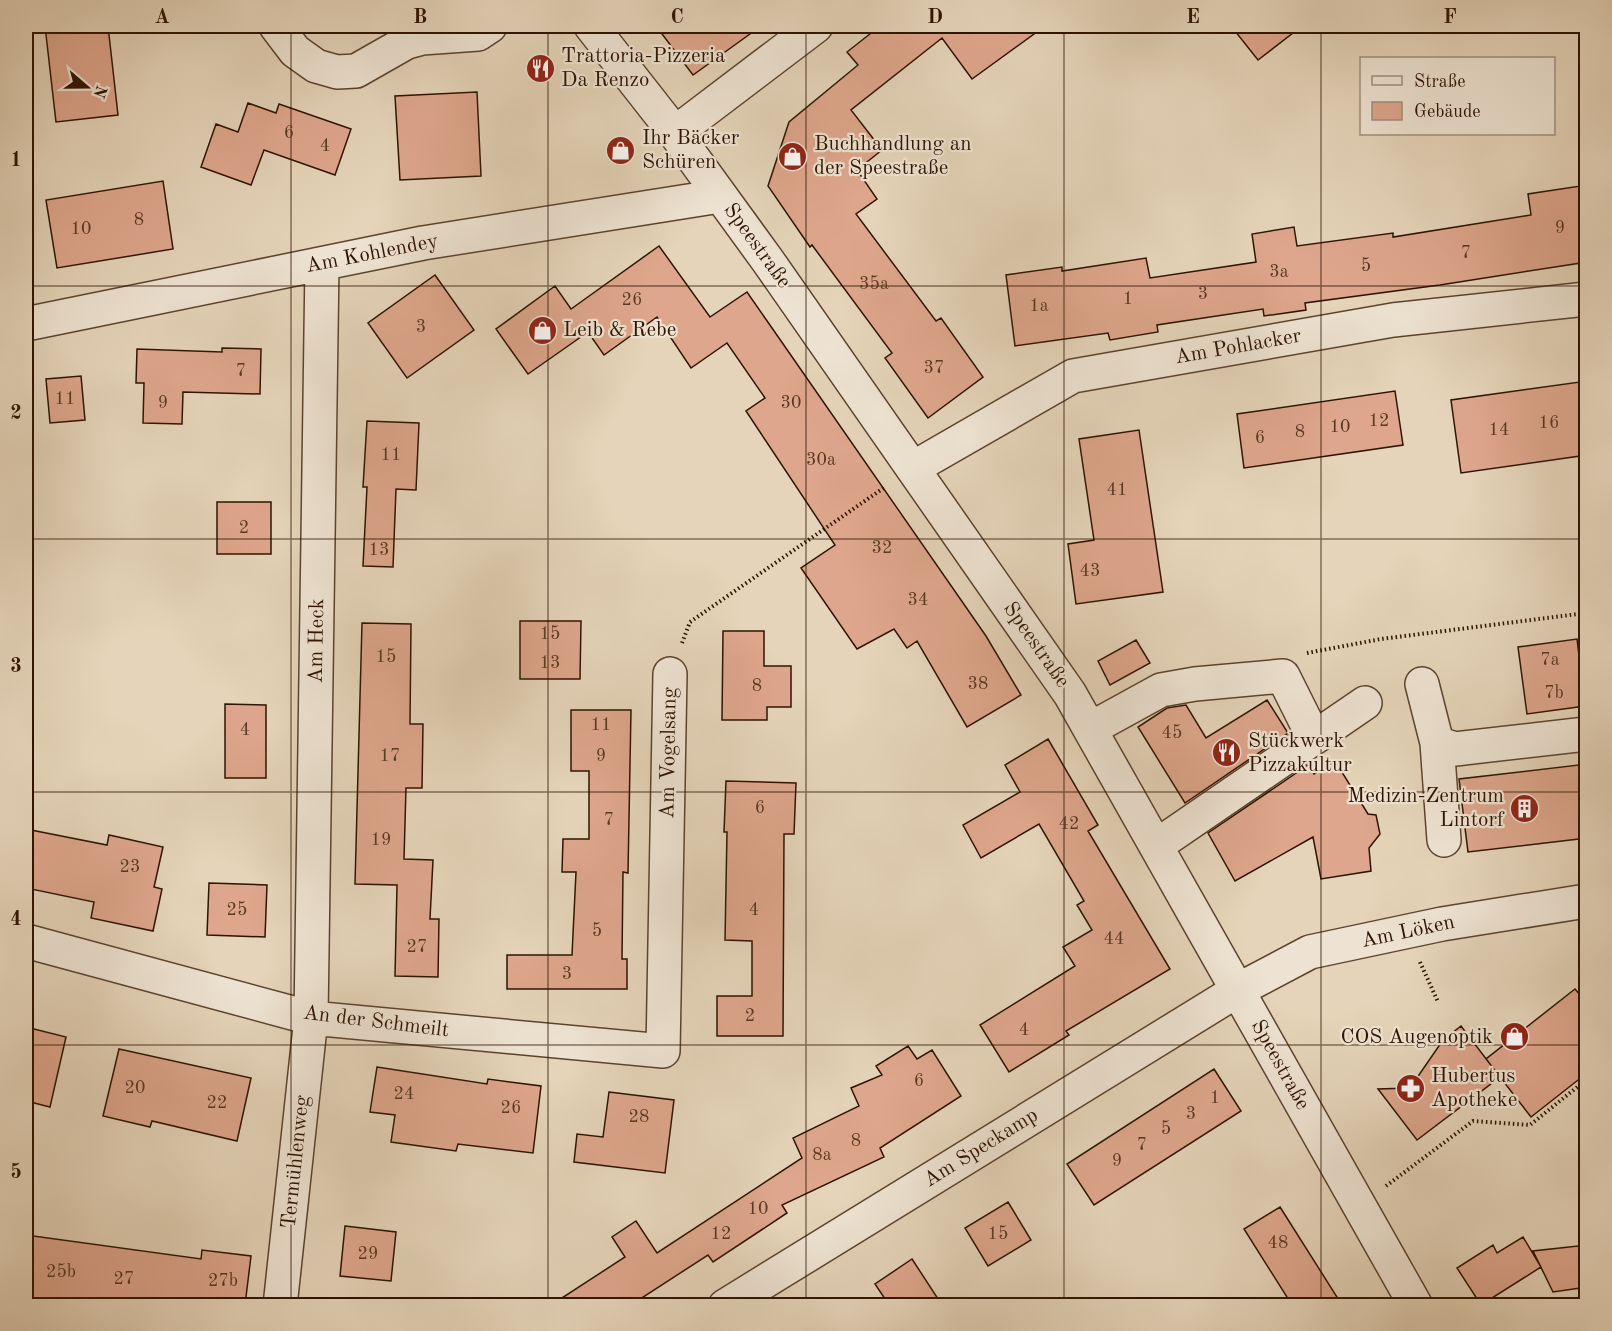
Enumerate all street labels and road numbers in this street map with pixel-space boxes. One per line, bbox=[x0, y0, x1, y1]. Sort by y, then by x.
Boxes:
street label: Speestraße bbox=[719, 200, 795, 292]
street label: Am Kohlendey bbox=[304, 231, 440, 277]
street label: Am Pohlacker bbox=[1173, 325, 1303, 368]
street label: Am Heck bbox=[306, 598, 328, 684]
street label: Speestraße bbox=[999, 598, 1073, 692]
street label: Am Vogelsang bbox=[657, 686, 681, 819]
street label: Am Löken bbox=[1359, 912, 1457, 952]
street label: An der Schmeilt bbox=[302, 1003, 450, 1041]
street label: Speestraße bbox=[1247, 1016, 1313, 1114]
street label: Termühlenweg bbox=[279, 1094, 314, 1230]
street label: Am Speckamp bbox=[920, 1105, 1042, 1191]

